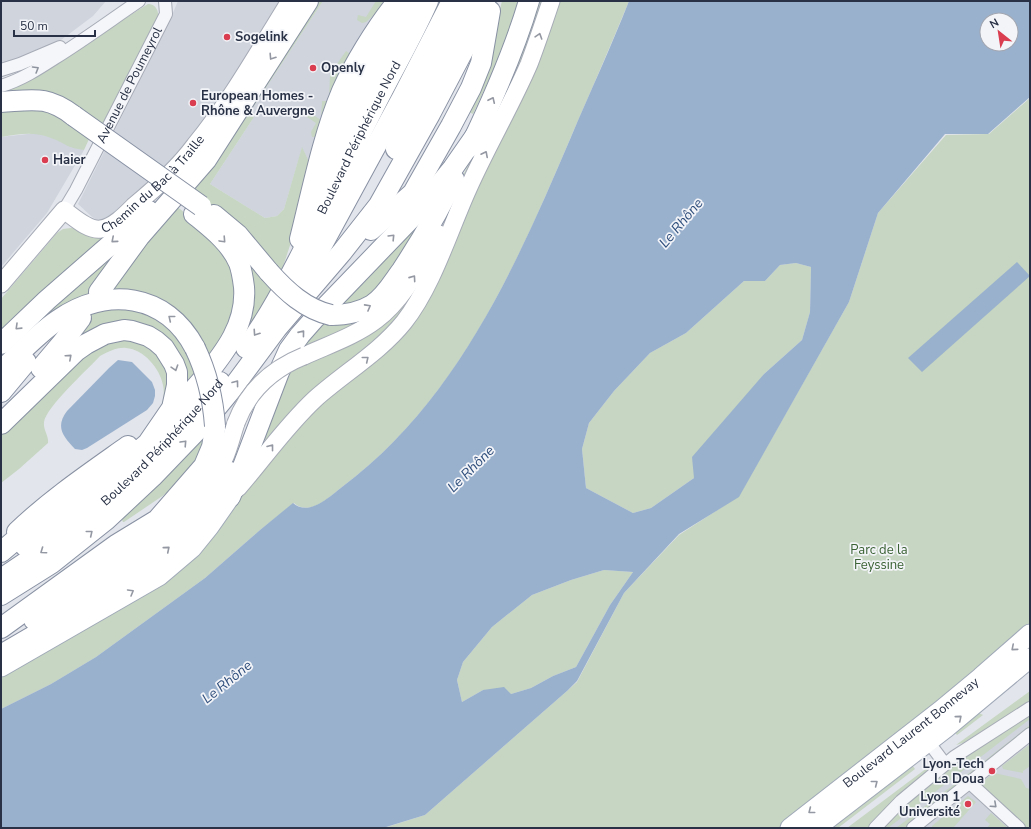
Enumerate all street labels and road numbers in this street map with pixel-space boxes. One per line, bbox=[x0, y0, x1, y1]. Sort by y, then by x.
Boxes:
street label: Avenue de Poumeyrol bbox=[92, 24, 167, 146]
street label: Boulevard Périphérique Nord bbox=[313, 58, 405, 218]
street label: Chemin du Bac à Traille bbox=[99, 131, 209, 238]
street label: Boulevard Périphérique Nord bbox=[97, 375, 227, 510]
street label: Boulevard Laurent Bonnevay bbox=[839, 673, 983, 792]

